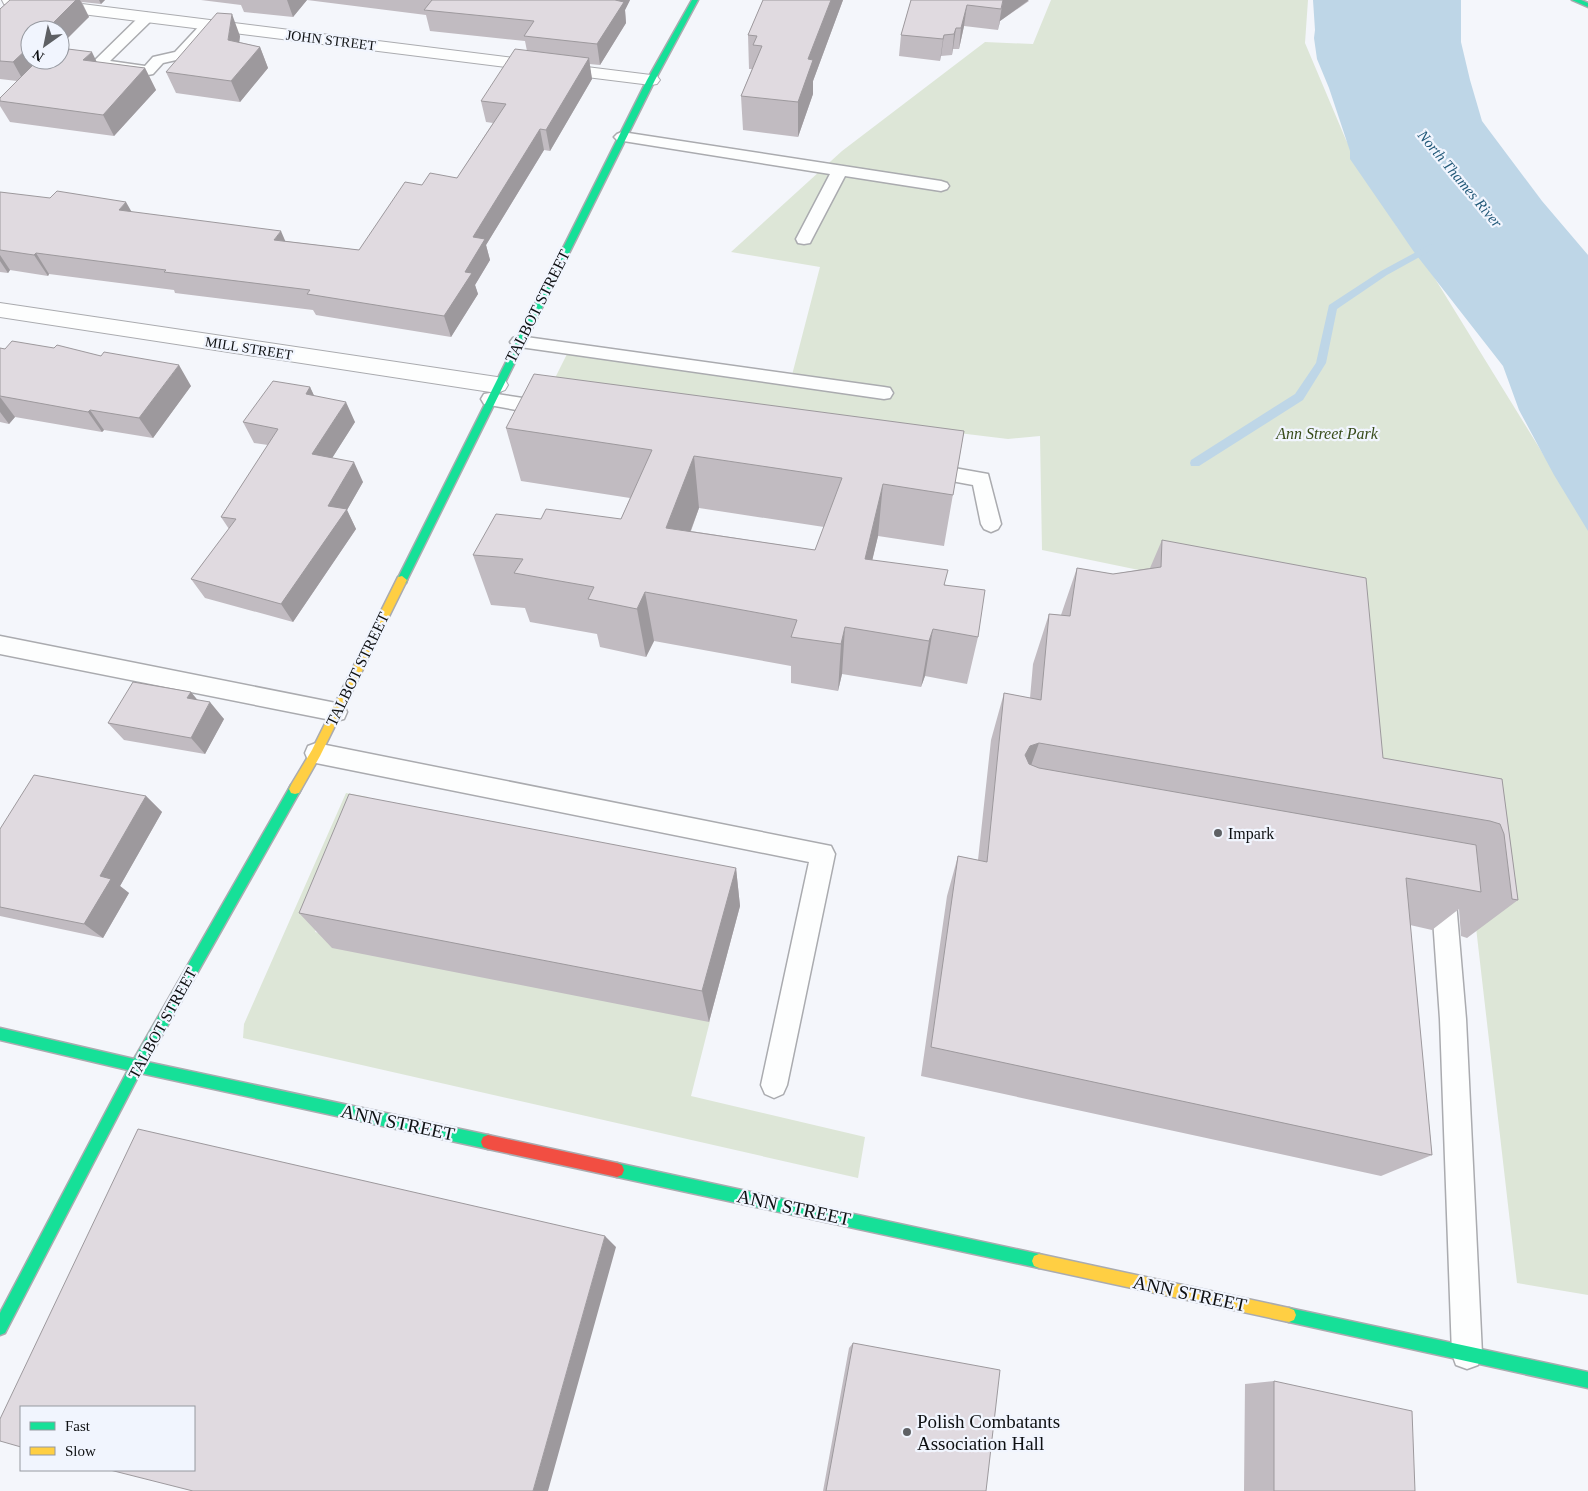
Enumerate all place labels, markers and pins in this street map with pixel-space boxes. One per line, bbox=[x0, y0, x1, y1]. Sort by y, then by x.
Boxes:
place label: Impark bbox=[1228, 825, 1274, 843]
marker: Impark bbox=[1212, 827, 1224, 839]
place label: Polish Combatants Association Hall bbox=[917, 1411, 1060, 1454]
marker: Polish Combatants Association Hall bbox=[901, 1426, 913, 1438]

